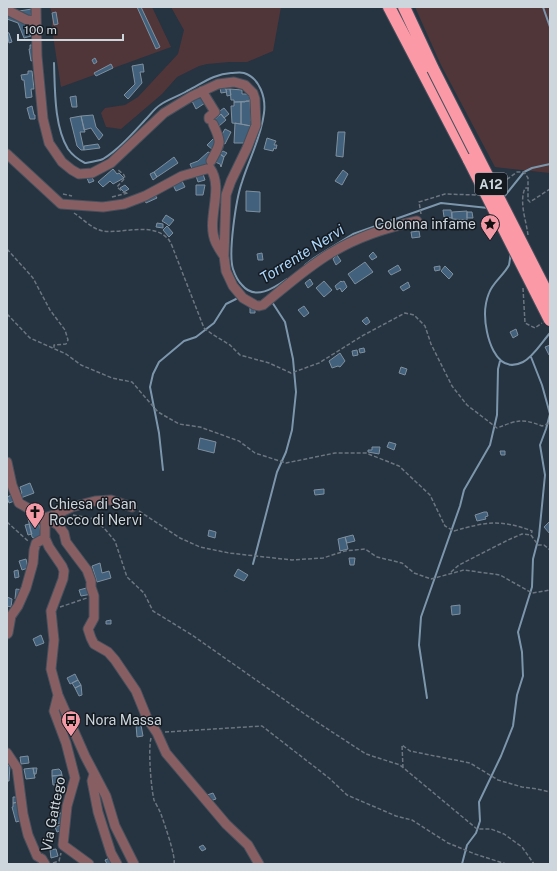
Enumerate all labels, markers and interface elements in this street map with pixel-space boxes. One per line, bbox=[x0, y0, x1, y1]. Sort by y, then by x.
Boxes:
scale bar bbox=[18, 16, 123, 42]
text: 100 m bbox=[24, 23, 57, 37]
road number: A12 bbox=[475, 173, 507, 195]
place icon: Colonna infame bbox=[479, 213, 501, 241]
place label: Colonna infame bbox=[375, 216, 476, 232]
water label: Torrente Nervi bbox=[257, 221, 347, 286]
place label: Chiesa di San Rocco di Nervi bbox=[49, 496, 142, 528]
church icon: Chiesa di San Rocco di Nervi bbox=[24, 501, 46, 529]
bus stop icon: Nora Massa bbox=[60, 709, 82, 737]
place label: Nora Massa bbox=[85, 712, 162, 728]
street label: Via Gattego bbox=[38, 775, 68, 853]

